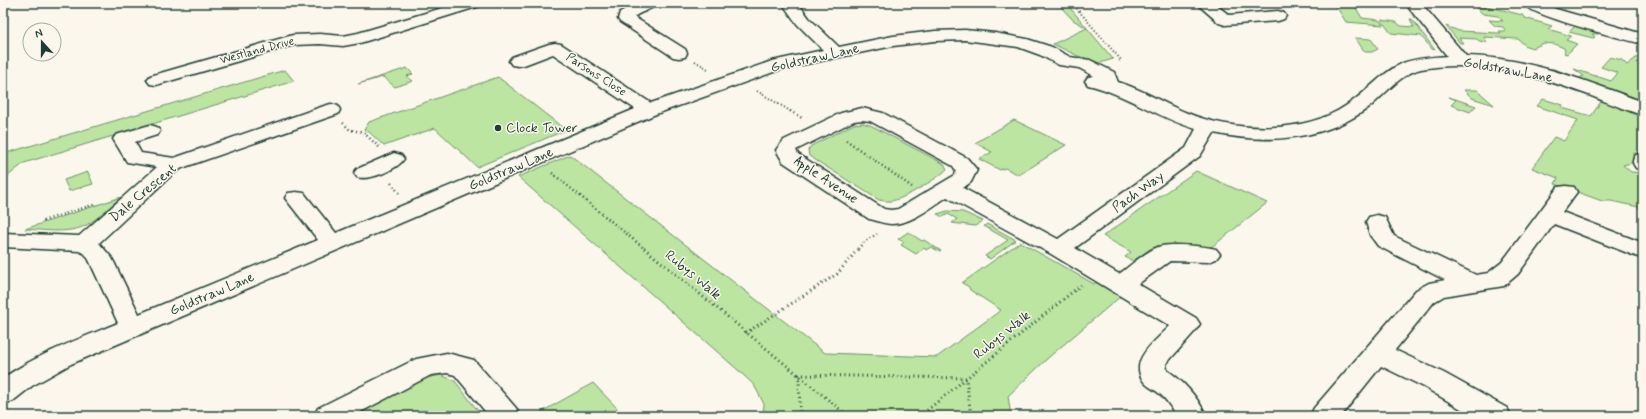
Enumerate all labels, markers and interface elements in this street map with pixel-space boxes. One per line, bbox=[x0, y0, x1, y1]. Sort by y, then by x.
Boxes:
north arrow bbox=[22, 22, 62, 62]
text: N bbox=[33, 26, 45, 41]
street label: Westland Drive bbox=[218, 33, 296, 69]
street label: Goldstraw Lane bbox=[769, 39, 861, 77]
street label: Parsons Close bbox=[563, 50, 629, 100]
street label: Goldstraw Lane bbox=[1462, 53, 1554, 87]
place label: Clock Tower bbox=[506, 119, 578, 137]
marker: Clock Tower bbox=[493, 123, 503, 133]
street label: Goldstraw Lane bbox=[466, 143, 556, 195]
street label: Apple Avenue bbox=[790, 152, 861, 209]
street label: Dale Crescent bbox=[106, 160, 180, 226]
street label: Pach Way bbox=[1109, 167, 1167, 217]
street label: Rubys Walk bbox=[661, 246, 725, 304]
street label: Goldstraw Lane bbox=[167, 268, 257, 320]
street label: Rubys Walk bbox=[970, 307, 1034, 363]

